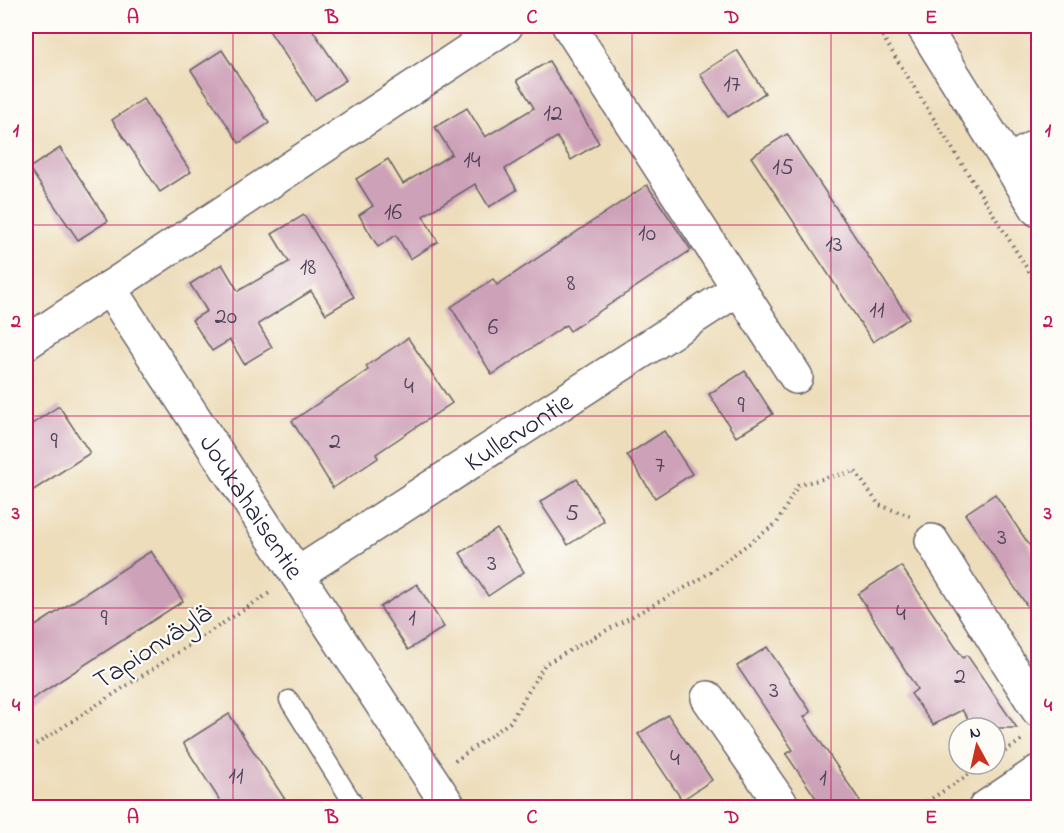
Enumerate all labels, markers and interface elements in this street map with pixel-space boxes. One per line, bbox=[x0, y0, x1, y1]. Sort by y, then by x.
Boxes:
text: A bbox=[127, 4, 139, 33]
text: B bbox=[324, 4, 339, 33]
text: C bbox=[527, 4, 538, 33]
text: D bbox=[724, 4, 739, 33]
text: E bbox=[925, 4, 937, 33]
house number: 17 bbox=[723, 68, 741, 103]
house number: 12 bbox=[543, 97, 563, 132]
text: 1 bbox=[13, 117, 20, 146]
text: 1 bbox=[1045, 117, 1052, 146]
house number: 14 bbox=[463, 144, 481, 179]
house number: 15 bbox=[772, 151, 794, 186]
house number: 16 bbox=[384, 196, 403, 231]
house number: 10 bbox=[638, 217, 656, 252]
house number: 13 bbox=[825, 228, 843, 263]
house number: 18 bbox=[300, 251, 316, 286]
house number: 8 bbox=[567, 267, 576, 302]
house number: 11 bbox=[869, 294, 885, 329]
house number: 20 bbox=[215, 300, 237, 335]
text: 2 bbox=[10, 308, 21, 337]
text: 2 bbox=[1042, 308, 1053, 337]
house number: 6 bbox=[488, 311, 499, 346]
house number: 4 bbox=[404, 370, 414, 405]
street label: Kullervontie bbox=[458, 383, 582, 483]
house number: 9 bbox=[737, 389, 745, 424]
house number: 9 bbox=[50, 425, 58, 460]
house number: 2 bbox=[329, 425, 341, 460]
street label: Joukahaisentie bbox=[188, 427, 312, 589]
house number: 7 bbox=[655, 449, 665, 484]
house number: 5 bbox=[565, 497, 579, 532]
text: 3 bbox=[11, 500, 20, 529]
text: 3 bbox=[1043, 500, 1052, 529]
house number: 3 bbox=[997, 521, 1007, 556]
house number: 3 bbox=[487, 547, 497, 582]
street label: Tapionväylä bbox=[86, 595, 221, 701]
house number: 4 bbox=[896, 597, 906, 632]
house number: 9 bbox=[100, 602, 108, 637]
house number: 1 bbox=[408, 602, 416, 637]
house number: 2 bbox=[954, 660, 966, 695]
house number: 3 bbox=[769, 674, 779, 709]
text: 4 bbox=[12, 692, 21, 721]
text: 4 bbox=[1044, 692, 1053, 721]
north arrow bbox=[947, 716, 1007, 776]
text: N bbox=[968, 720, 982, 746]
house number: 4 bbox=[670, 742, 680, 777]
house number: 11 bbox=[228, 760, 244, 795]
house number: 1 bbox=[819, 762, 827, 797]
text: A bbox=[127, 804, 139, 833]
text: B bbox=[324, 804, 339, 833]
text: C bbox=[527, 804, 538, 833]
text: D bbox=[724, 804, 739, 833]
text: E bbox=[925, 804, 937, 833]

